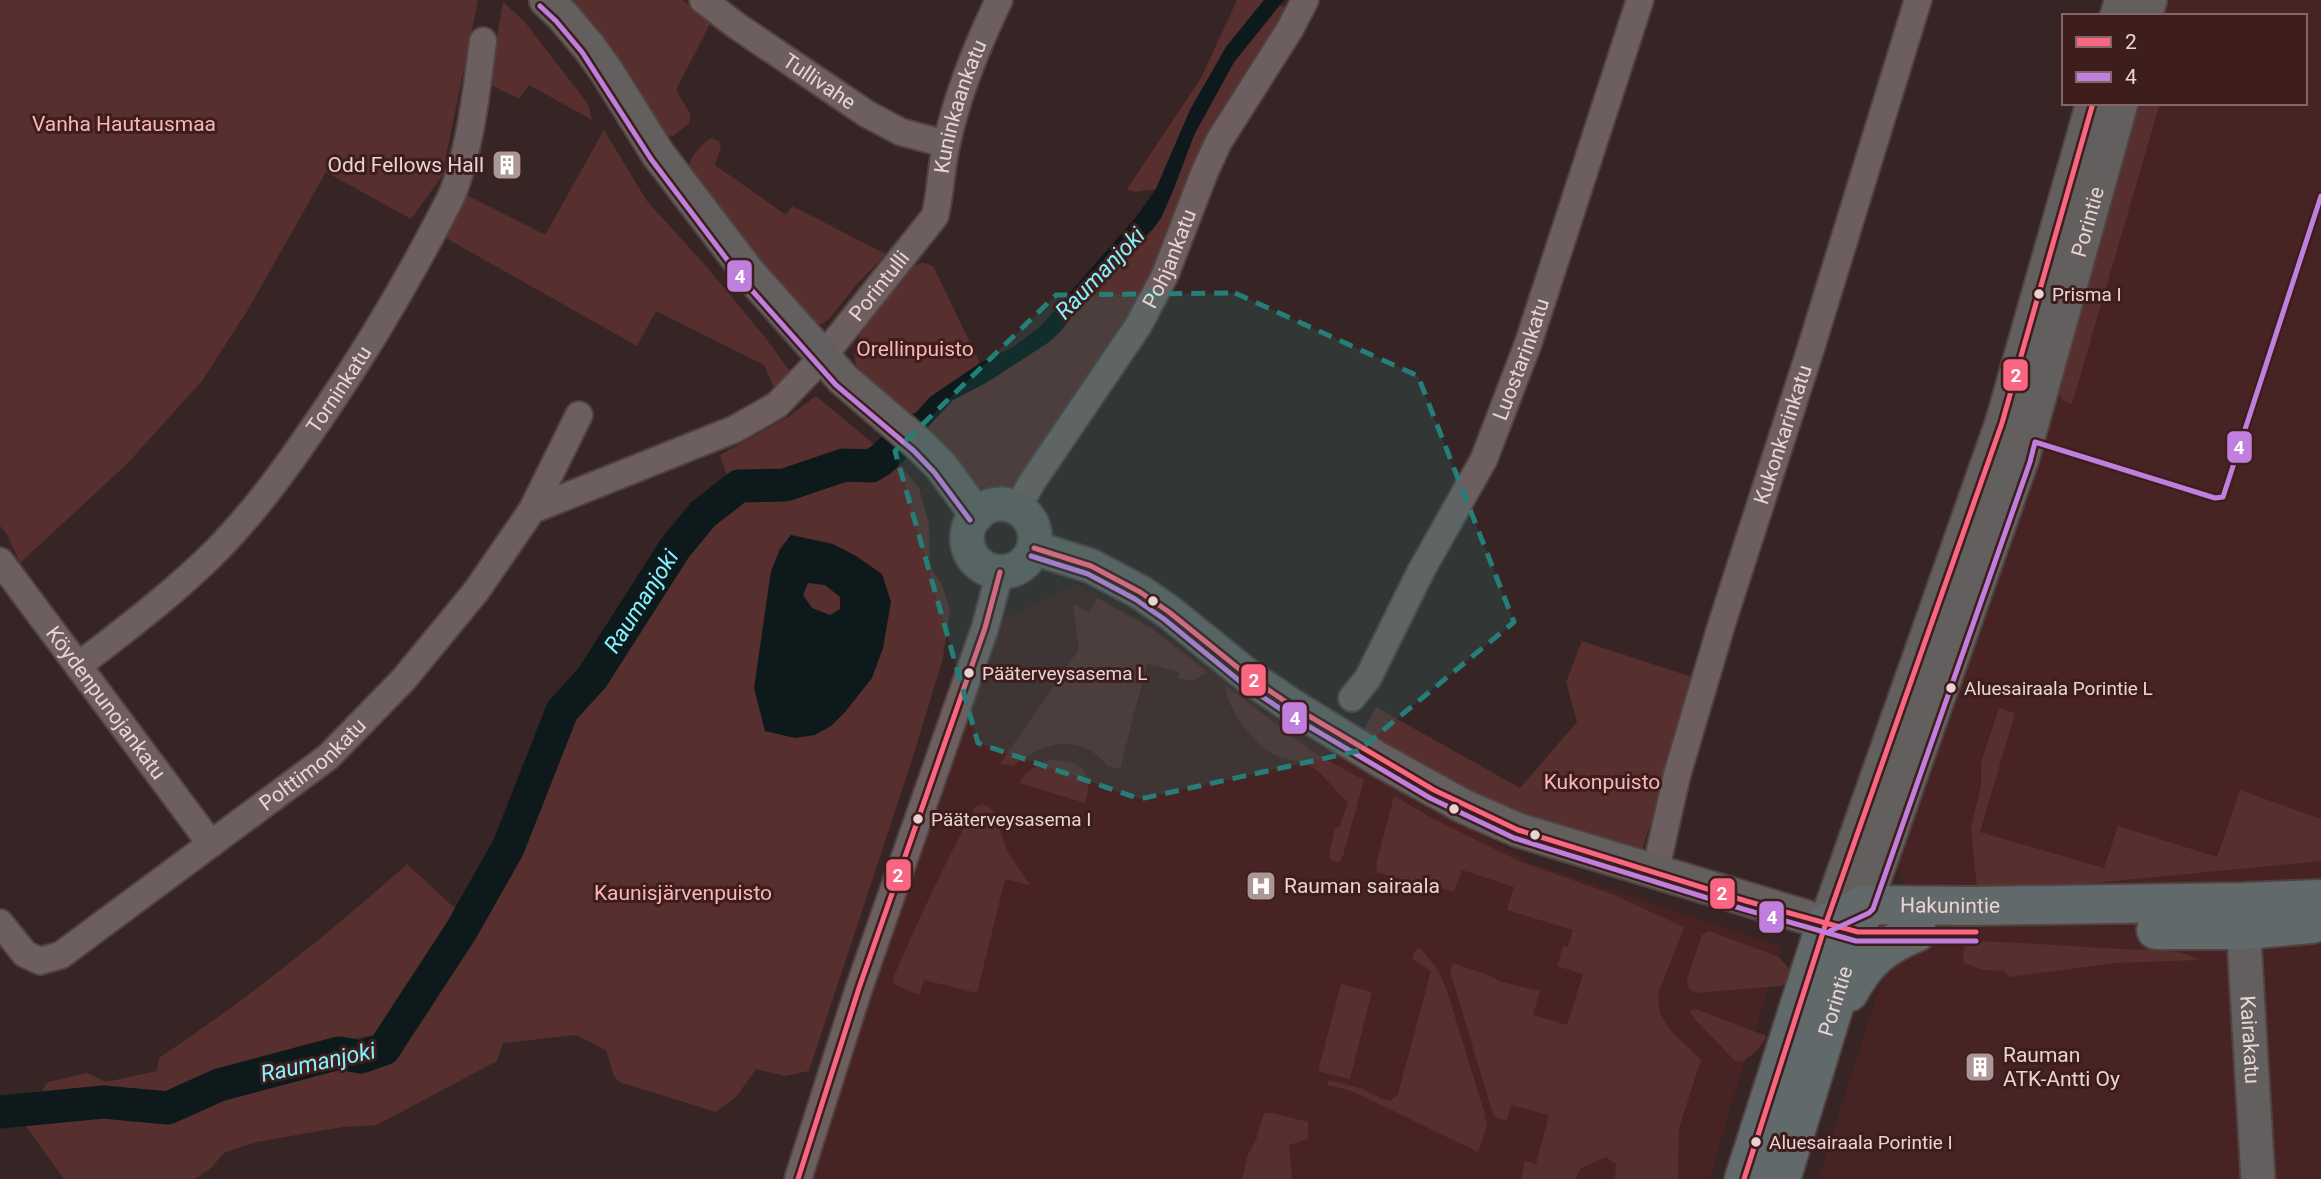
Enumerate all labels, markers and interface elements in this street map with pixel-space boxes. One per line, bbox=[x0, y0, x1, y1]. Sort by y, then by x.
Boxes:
legend bbox=[2062, 14, 2307, 105]
text: 2 bbox=[2125, 30, 2137, 54]
street label: Kuninkaankatu bbox=[930, 36, 992, 175]
street label: Tullivahe bbox=[778, 49, 860, 115]
text: 4 bbox=[2125, 65, 2137, 89]
park label: Vanha Hautausmaa bbox=[32, 112, 216, 136]
building icon: Odd Fellows Hall bbox=[490, 148, 524, 182]
place label: Odd Fellows Hall bbox=[327, 153, 484, 177]
street label: Porintie bbox=[2067, 184, 2109, 260]
street label: Pohjankatu bbox=[1138, 206, 1201, 312]
water label: Raumanjoki bbox=[1050, 221, 1151, 325]
street label: Porintulli bbox=[844, 246, 914, 326]
line badge: 4 bbox=[726, 259, 753, 293]
text: 4 bbox=[735, 265, 746, 288]
place label: Prisma I bbox=[2052, 283, 2122, 306]
marker: Prisma I bbox=[2032, 287, 2046, 301]
street label: Luostarinkatu bbox=[1488, 295, 1554, 424]
park label: Orellinpuisto bbox=[856, 337, 974, 361]
street label: Torninkatu bbox=[302, 342, 376, 438]
line badge: 2 bbox=[2002, 358, 2029, 392]
street label: Kukonkarinkatu bbox=[1749, 362, 1817, 507]
text: 2 bbox=[2011, 364, 2022, 387]
line badge: 4 bbox=[2226, 430, 2253, 464]
text: 4 bbox=[2234, 436, 2245, 459]
water label: Raumanjoki bbox=[599, 544, 685, 658]
unlabelled marker bbox=[1146, 594, 1160, 608]
street label: Köydenpunojankatu bbox=[41, 622, 171, 784]
place label: Pääterveysasema L bbox=[982, 662, 1147, 685]
line badge: 2 bbox=[1240, 663, 1267, 697]
marker: Pääterveysasema L bbox=[962, 666, 976, 680]
text: 2 bbox=[1249, 669, 1260, 692]
place label: Aluesairaala Porintie L bbox=[1964, 677, 2153, 700]
marker: Aluesairaala Porintie L bbox=[1944, 681, 1958, 695]
line badge: 4 bbox=[1281, 701, 1308, 735]
text: 4 bbox=[1290, 707, 1301, 730]
street label: Polttimonkatu bbox=[255, 713, 371, 816]
park label: Kukonpuisto bbox=[1544, 770, 1660, 794]
unlabelled marker bbox=[1447, 802, 1461, 816]
place label: Pääterveysasema I bbox=[931, 808, 1091, 831]
marker: Pääterveysasema I bbox=[911, 812, 925, 826]
unlabelled marker bbox=[1528, 828, 1542, 842]
line badge: 2 bbox=[885, 858, 912, 892]
text: 2 bbox=[893, 864, 904, 887]
hospital icon: Rauman sairaala bbox=[1244, 869, 1278, 903]
place label: Rauman sairaala bbox=[1284, 874, 1440, 898]
line badge: 2 bbox=[1709, 877, 1736, 910]
park label: Kaunisjärvenpuisto bbox=[594, 881, 772, 905]
text: 2 bbox=[1717, 882, 1728, 905]
street label: Hakunintie bbox=[1900, 893, 2000, 918]
line badge: 4 bbox=[1758, 900, 1785, 934]
text: 4 bbox=[1767, 906, 1778, 929]
street label: Porintie bbox=[1813, 963, 1858, 1039]
street label: Kairakatu bbox=[2235, 995, 2264, 1085]
water label: Raumanjoki bbox=[258, 1037, 379, 1088]
place label: Rauman ATK-Antti Oy bbox=[2003, 1043, 2120, 1091]
building icon: Rauman ATK-Antti Oy bbox=[1963, 1050, 1997, 1084]
place label: Aluesairaala Porintie I bbox=[1769, 1131, 1953, 1154]
marker: Aluesairaala Porintie I bbox=[1749, 1135, 1763, 1149]

